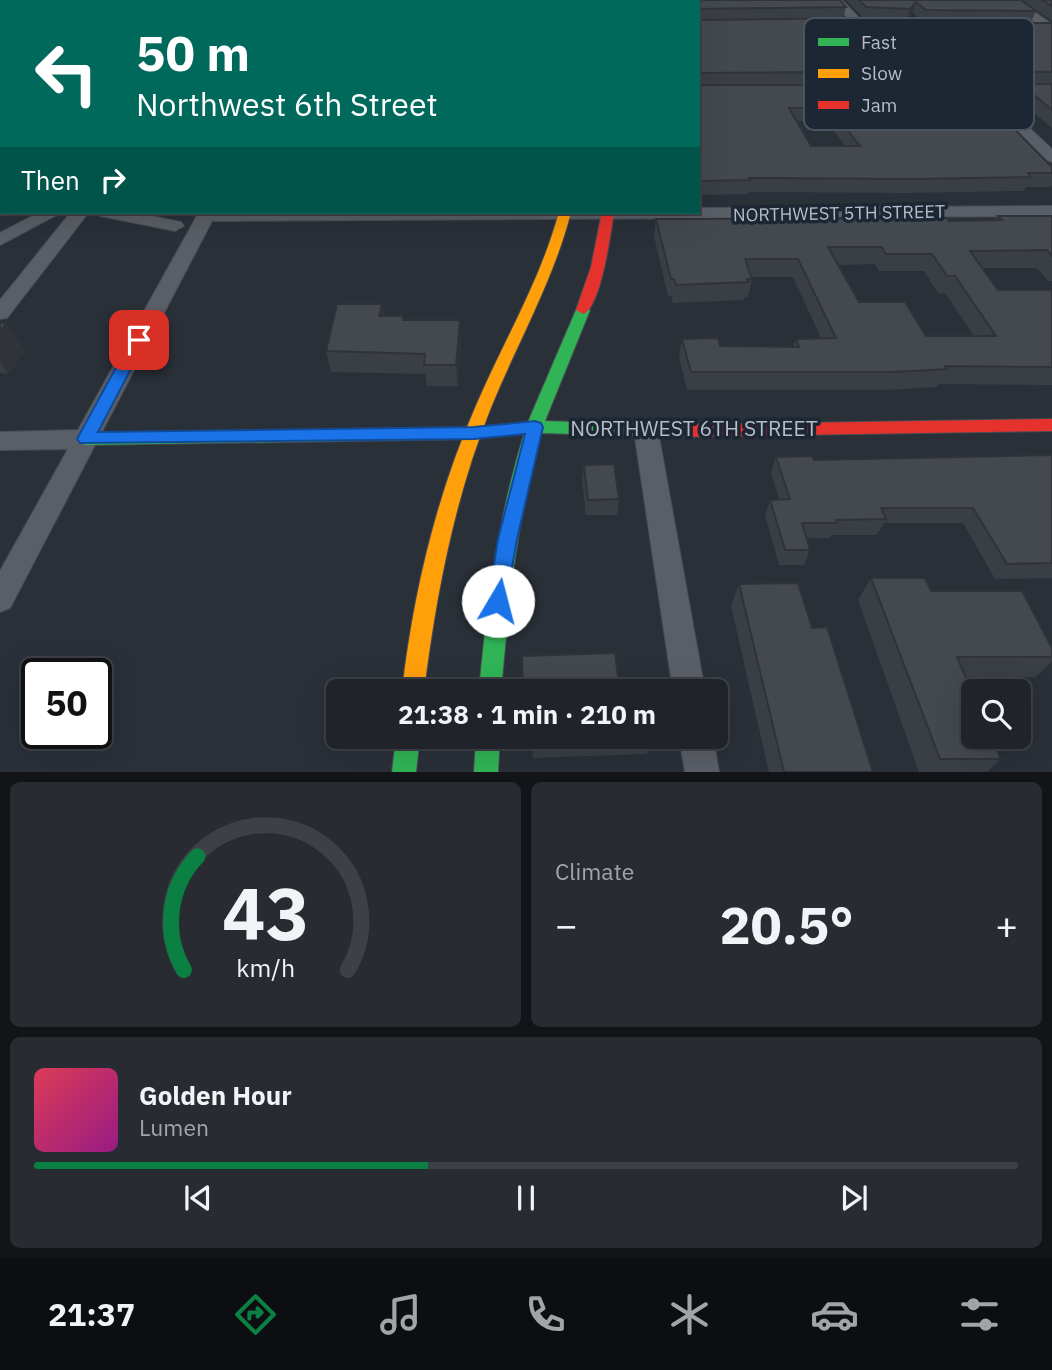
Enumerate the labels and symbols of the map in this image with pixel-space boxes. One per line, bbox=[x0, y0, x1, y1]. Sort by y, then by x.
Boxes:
legend bbox=[804, 18, 1034, 130]
text: Fast bbox=[861, 30, 897, 54]
text: Slow bbox=[861, 61, 902, 85]
text: Jam bbox=[861, 93, 897, 117]
street label: NORTHWEST 5TH STREET bbox=[733, 200, 945, 226]
pin bbox=[109, 310, 169, 370]
street label: NORTHWEST 6TH STREET bbox=[570, 414, 818, 442]
position arrow bbox=[461, 564, 535, 638]
speed limit sign: 50 bbox=[21, 658, 112, 749]

